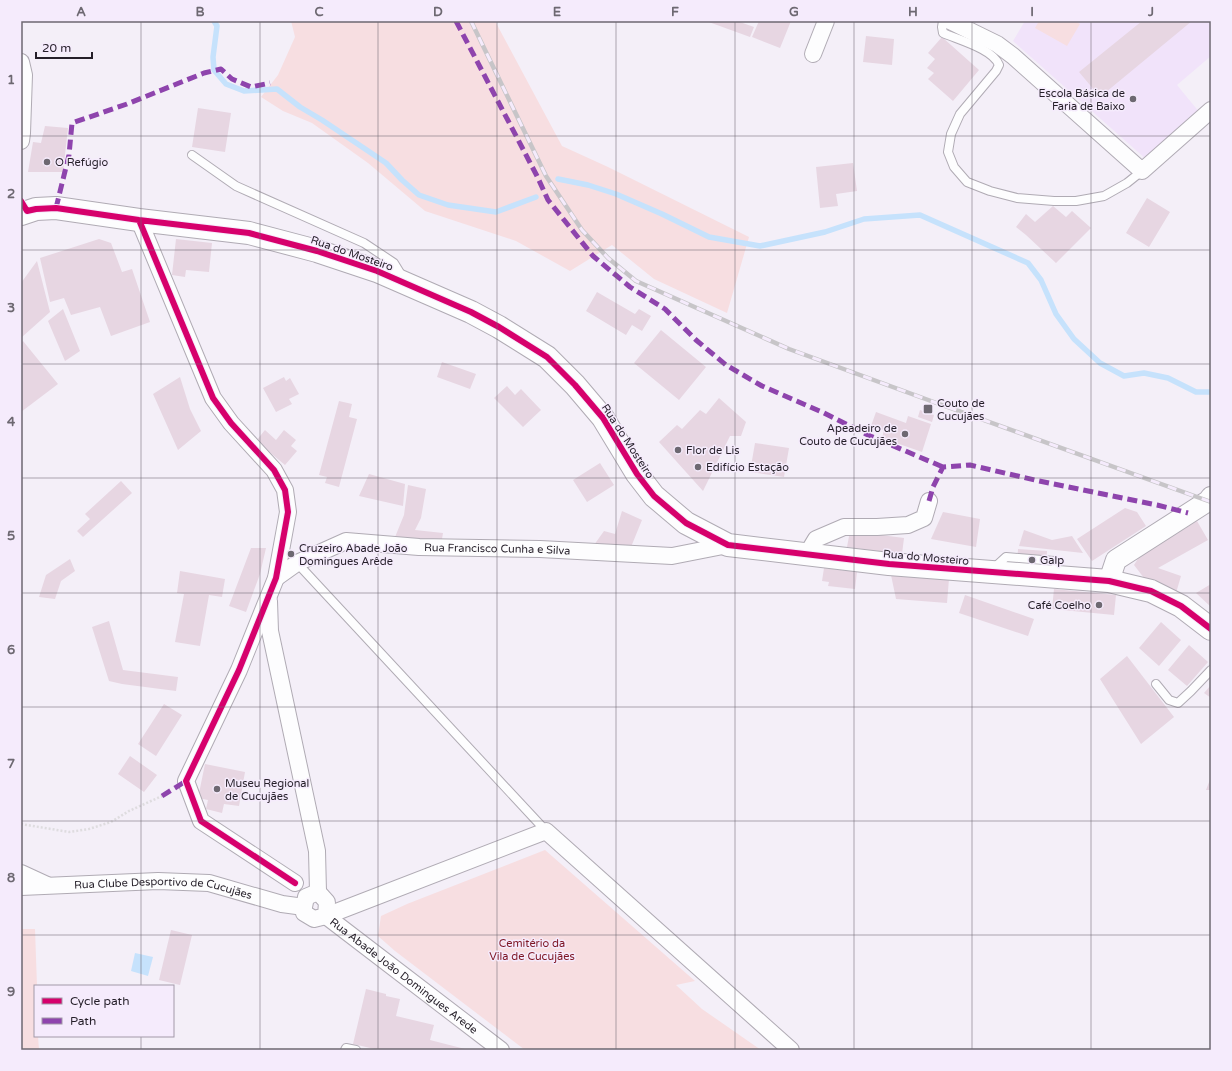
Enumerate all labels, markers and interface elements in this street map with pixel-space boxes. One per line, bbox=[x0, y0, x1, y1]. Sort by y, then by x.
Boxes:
text: A bbox=[76, 4, 86, 20]
text: B bbox=[195, 4, 205, 20]
text: C bbox=[314, 4, 324, 20]
text: D bbox=[433, 4, 443, 20]
text: E bbox=[553, 4, 561, 20]
text: F bbox=[671, 4, 679, 20]
text: G bbox=[789, 4, 799, 20]
text: H bbox=[908, 4, 918, 20]
text: I bbox=[1030, 4, 1034, 20]
text: J bbox=[1147, 4, 1154, 20]
scale bar bbox=[36, 34, 92, 60]
text: 20 m bbox=[42, 41, 71, 55]
text: 1 bbox=[7, 72, 15, 88]
place label: Escola Básica de Faria de Baixo bbox=[1039, 87, 1125, 113]
marker: Escola Básica de Faria de Baixo bbox=[1128, 94, 1138, 104]
place label: O Refúgio bbox=[55, 156, 108, 169]
marker: O Refúgio bbox=[42, 157, 52, 167]
text: 2 bbox=[7, 186, 15, 202]
street label: Rua do Mosteiro bbox=[309, 233, 395, 274]
text: 3 bbox=[7, 300, 15, 316]
place label: Couto de Cucujães bbox=[937, 397, 985, 423]
street label: Rua do Mosteiro bbox=[599, 402, 657, 481]
marker: Couto de Cucujães bbox=[922, 403, 934, 415]
text: 4 bbox=[7, 414, 16, 430]
place label: Apeadeiro de Couto de Cucujães bbox=[799, 422, 897, 448]
marker: Apeadeiro de Couto de Cucujães bbox=[900, 429, 910, 439]
place label: Flor de Lis bbox=[686, 444, 740, 457]
marker: Flor de Lis bbox=[673, 445, 683, 455]
place label: Edifício Estação bbox=[706, 461, 789, 474]
marker: Edifício Estação bbox=[693, 462, 703, 472]
text: 5 bbox=[7, 528, 15, 544]
street label: Rua Francisco Cunha e Silva bbox=[424, 541, 571, 558]
place label: Cruzeiro Abade João Domingues Arêde bbox=[299, 542, 408, 568]
street label: Rua do Mosteiro bbox=[882, 547, 970, 568]
marker: Cruzeiro Abade João Domingues Arêde bbox=[286, 549, 296, 559]
place label: Galp bbox=[1040, 554, 1064, 567]
marker: Galp bbox=[1027, 555, 1037, 565]
place label: Café Coelho bbox=[1028, 599, 1091, 612]
marker: Café Coelho bbox=[1094, 600, 1104, 610]
text: 6 bbox=[7, 642, 15, 658]
text: 7 bbox=[7, 756, 15, 772]
place label: Museu Regional de Cucujães bbox=[225, 777, 309, 803]
marker: Museu Regional de Cucujães bbox=[212, 784, 222, 794]
text: 8 bbox=[7, 870, 15, 886]
street label: Rua Clube Desportivo de Cucujães bbox=[74, 875, 254, 902]
street label: Rua Abade João Domingues Arede bbox=[327, 915, 480, 1037]
park label: Cemitério da Vila de Cucujães bbox=[489, 937, 575, 963]
text: 9 bbox=[7, 984, 15, 1000]
legend bbox=[34, 985, 174, 1037]
text: Cycle path bbox=[70, 994, 129, 1008]
text: Path bbox=[70, 1014, 96, 1028]

